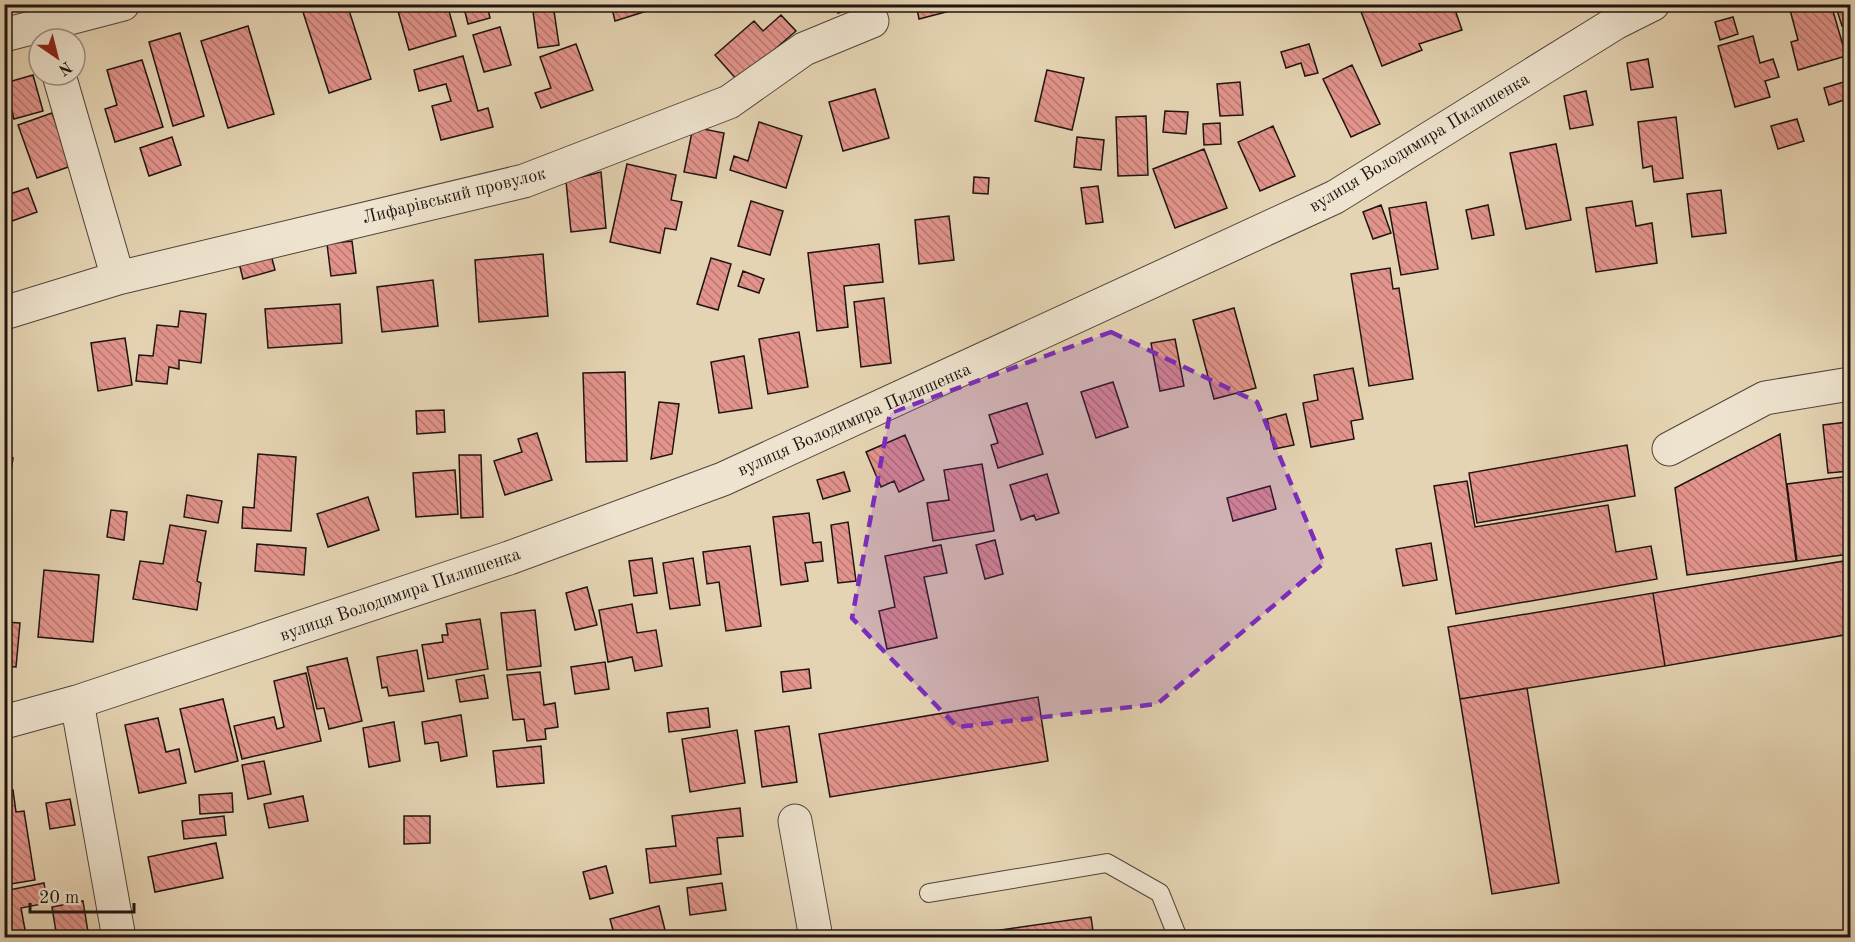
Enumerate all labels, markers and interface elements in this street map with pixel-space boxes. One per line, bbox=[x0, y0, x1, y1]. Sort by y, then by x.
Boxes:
north arrow bbox=[27, 27, 87, 87]
text: N bbox=[54, 58, 74, 78]
street label: вулиця Володимира Пилишенка bbox=[1306, 70, 1533, 216]
street label: Лифарівський провулок bbox=[361, 164, 548, 228]
street label: вулиця Володимира Пилишенка bbox=[735, 360, 974, 480]
street label: вулиця Володимира Пилишенка bbox=[278, 545, 523, 645]
scale bar bbox=[30, 876, 134, 914]
text: 20 m bbox=[39, 889, 79, 907]

